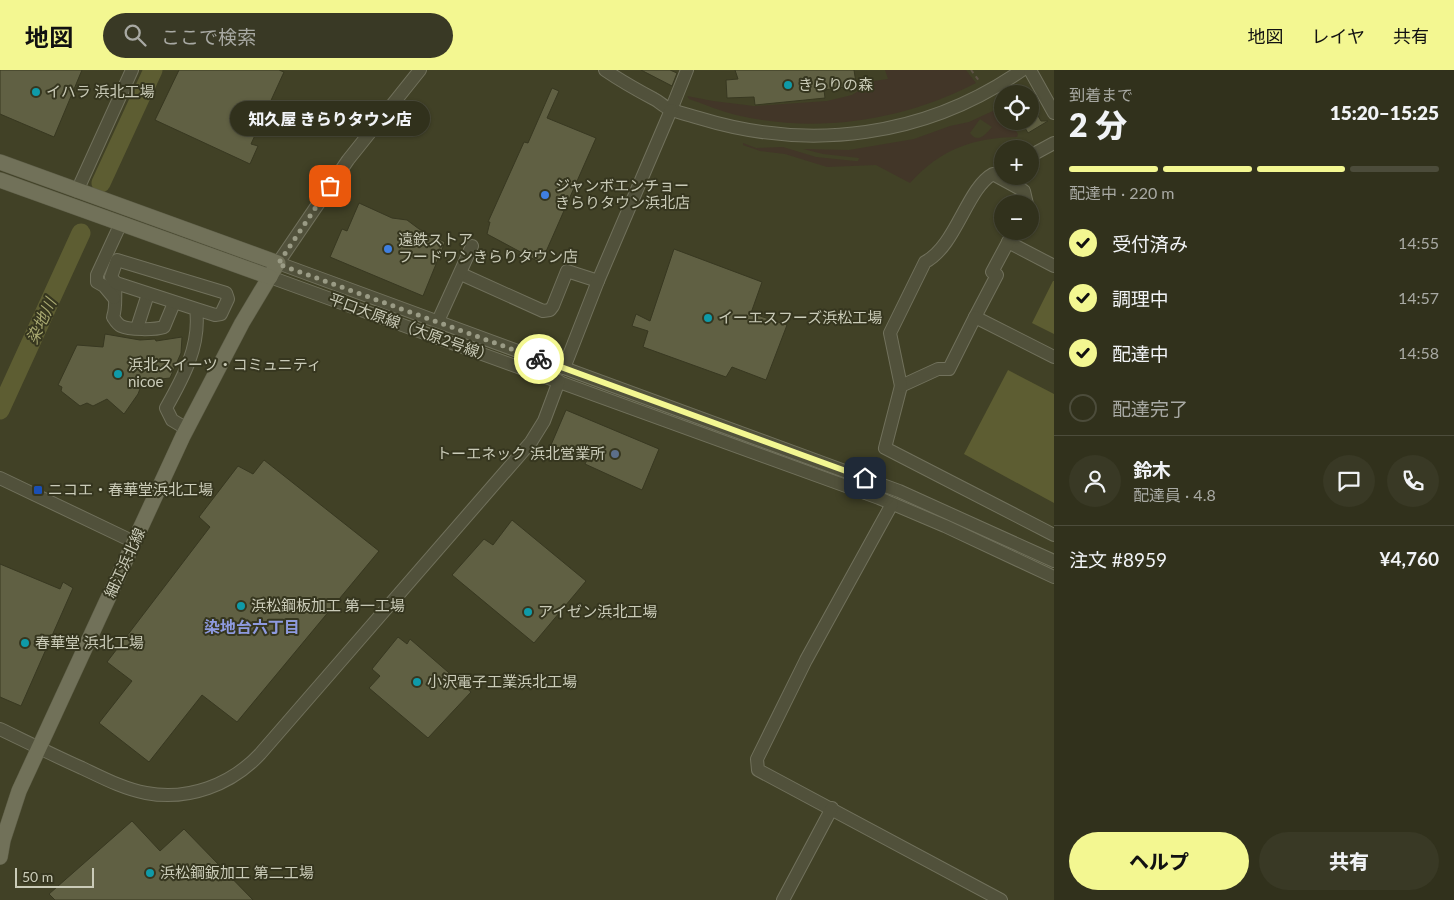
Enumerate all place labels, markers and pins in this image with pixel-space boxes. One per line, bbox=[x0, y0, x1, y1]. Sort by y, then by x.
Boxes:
place label: きらりの森 bbox=[798, 75, 873, 93]
marker: きらりの森 bbox=[782, 79, 794, 91]
place label: イハラ 浜北工場 bbox=[46, 82, 155, 100]
marker: イハラ 浜北工場 bbox=[30, 86, 42, 98]
callout: 知久屋 きらりタウン店 bbox=[230, 101, 430, 136]
pin bbox=[309, 165, 351, 207]
place label: ジャンボエンチョー きらりタウン浜北店 bbox=[555, 176, 690, 211]
marker: ジャンボエンチョー きらりタウン浜北店 bbox=[539, 189, 551, 201]
place label: 遠鉄ストア フードワンきらりタウン店 bbox=[398, 230, 578, 265]
marker: 遠鉄ストア フードワンきらりタウン店 bbox=[382, 243, 394, 255]
place label: イーエスフーズ浜松工場 bbox=[718, 308, 882, 326]
marker: イーエスフーズ浜松工場 bbox=[702, 312, 714, 324]
place label: 浜北スイーツ・コミュニティ nicoe bbox=[128, 355, 322, 390]
marker: 浜北スイーツ・コミュニティ nicoe bbox=[112, 368, 124, 380]
place label: トーエネック 浜北営業所 bbox=[436, 444, 605, 462]
marker: トーエネック 浜北営業所 bbox=[609, 448, 621, 460]
pin bbox=[844, 457, 886, 499]
place label: ニコエ・春華堂浜北工場 bbox=[48, 480, 213, 498]
marker: ニコエ・春華堂浜北工場 bbox=[32, 484, 44, 496]
place label: 浜松鋼板加工 第一工場 bbox=[251, 596, 405, 614]
marker: 浜松鋼板加工 第一工場 bbox=[235, 600, 247, 612]
place label: アイゼン浜北工場 bbox=[538, 602, 657, 620]
marker: アイゼン浜北工場 bbox=[522, 606, 534, 618]
place label: 春華堂 浜北工場 bbox=[35, 633, 144, 651]
marker: 春華堂 浜北工場 bbox=[19, 637, 31, 649]
place label: 小沢電子工業浜北工場 bbox=[427, 672, 577, 690]
marker: 小沢電子工業浜北工場 bbox=[411, 676, 423, 688]
place label: 浜松鋼鈑加工 第二工場 bbox=[160, 863, 314, 881]
marker: 浜松鋼鈑加工 第二工場 bbox=[144, 867, 156, 879]

